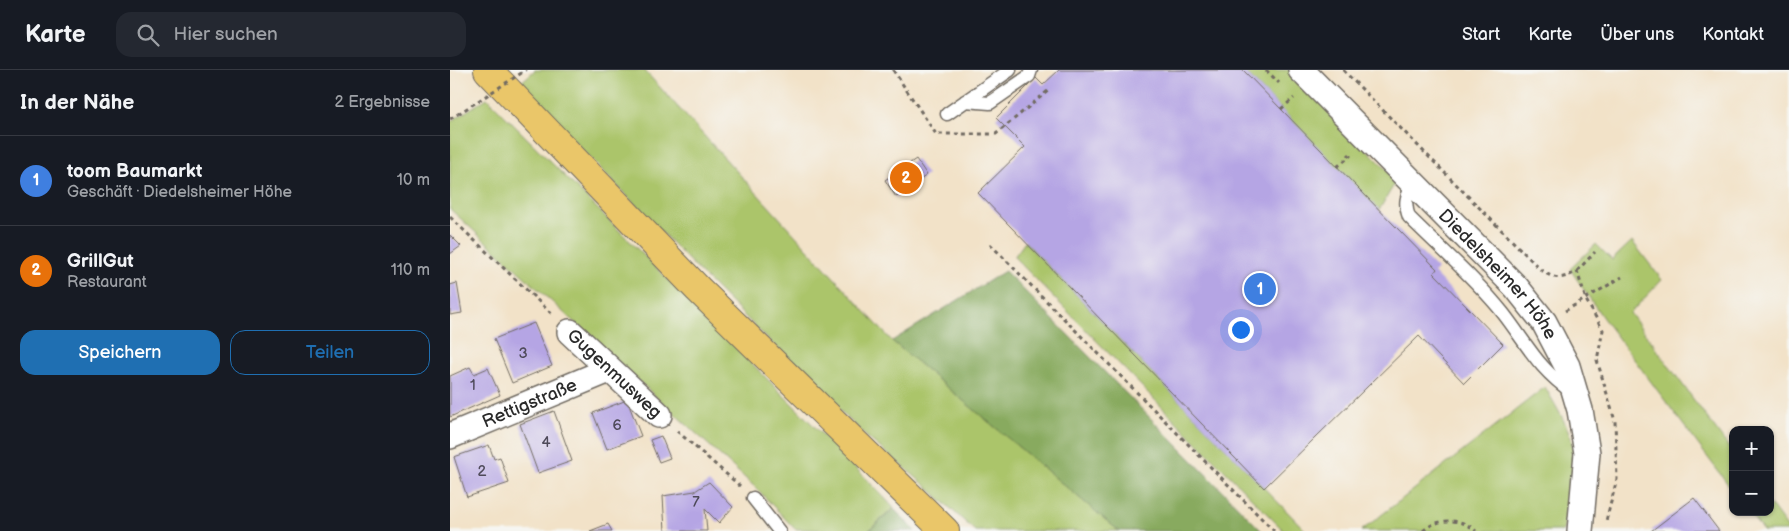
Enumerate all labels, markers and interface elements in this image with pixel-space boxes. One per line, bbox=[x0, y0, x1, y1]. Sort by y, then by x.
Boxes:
search box bbox=[116, 12, 466, 57]
text: Karte bbox=[25, 20, 86, 49]
icon: search bbox=[134, 21, 162, 49]
text: Hier suchen bbox=[174, 23, 278, 46]
text: Start bbox=[1462, 24, 1500, 45]
text: Karte bbox=[1528, 24, 1572, 45]
text: Über uns bbox=[1600, 24, 1674, 45]
text: Kontakt bbox=[1702, 24, 1764, 45]
text: In der Nähe bbox=[20, 90, 134, 115]
text: 2 Ergebnisse bbox=[334, 93, 430, 112]
pin: 2 bbox=[890, 159, 922, 197]
text: toom Baumarkt bbox=[67, 160, 202, 183]
text: 1 bbox=[33, 171, 39, 190]
text: 10 m bbox=[397, 171, 430, 190]
text: Geschäft · Diedelsheimer Höhe bbox=[67, 183, 292, 202]
street label: Diedelsheimer Höhe bbox=[1434, 205, 1562, 343]
text: GrillGut bbox=[67, 250, 134, 273]
text: 2 bbox=[31, 261, 41, 280]
text: 110 m bbox=[391, 261, 430, 280]
pin: 1 bbox=[1244, 270, 1276, 308]
text: Restaurant bbox=[67, 273, 147, 292]
your location bbox=[1228, 317, 1254, 343]
street label: Gugenmusweg bbox=[563, 324, 666, 423]
button: Speichern bbox=[20, 330, 220, 375]
button: Teilen bbox=[230, 330, 430, 375]
house number: 3 bbox=[518, 344, 528, 363]
street label: Rettigstraße bbox=[479, 374, 580, 432]
house number: 1 bbox=[470, 376, 476, 395]
house number: 6 bbox=[612, 416, 622, 435]
map controls bbox=[1729, 426, 1774, 516]
button: + bbox=[1729, 426, 1774, 471]
house number: 4 bbox=[541, 433, 551, 452]
house number: 2 bbox=[478, 462, 487, 481]
button: − bbox=[1729, 471, 1774, 516]
house number: 7 bbox=[692, 493, 700, 512]

